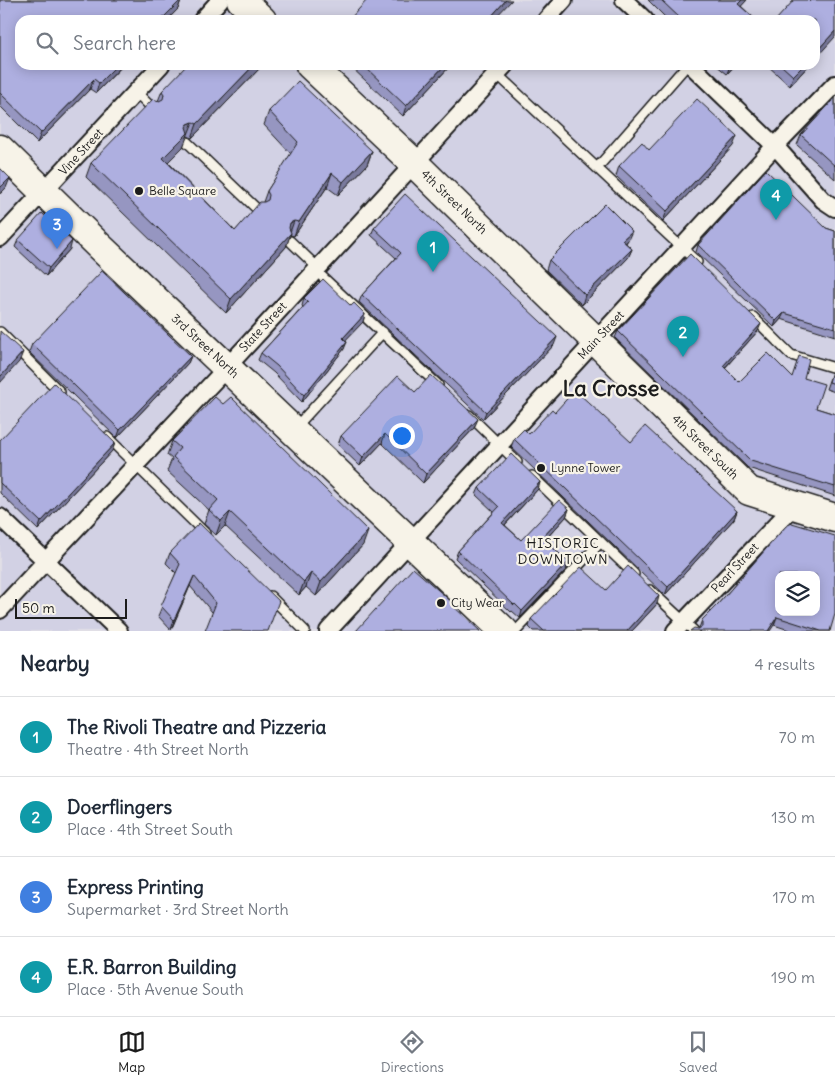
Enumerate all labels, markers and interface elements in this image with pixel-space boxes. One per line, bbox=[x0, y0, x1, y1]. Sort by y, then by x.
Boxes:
search box bbox=[15, 15, 820, 70]
icon: search bbox=[33, 29, 61, 57]
text: Search here bbox=[73, 31, 176, 55]
street label: Vine Street bbox=[55, 125, 106, 178]
street label: 4th Street North bbox=[418, 166, 491, 237]
pin: 4 bbox=[760, 179, 792, 220]
place label: Belle Square bbox=[149, 183, 216, 198]
marker: Belle Square bbox=[133, 185, 145, 197]
pin: 3 bbox=[41, 208, 73, 249]
pin: 1 bbox=[417, 231, 449, 272]
street label: State Street bbox=[236, 299, 289, 355]
street label: Main Street bbox=[574, 307, 627, 362]
street label: 3rd Street North bbox=[168, 310, 242, 381]
pin: 2 bbox=[667, 316, 699, 357]
district label: La Crosse bbox=[563, 374, 660, 402]
street label: 4th Street South bbox=[669, 411, 742, 482]
your location bbox=[389, 423, 415, 449]
place label: Lynne Tower bbox=[551, 460, 621, 475]
marker: Lynne Tower bbox=[535, 462, 547, 474]
district label: HISTORIC DOWNTOWN bbox=[517, 534, 609, 568]
street label: Pearl Street bbox=[708, 540, 761, 596]
map controls bbox=[775, 571, 820, 616]
button: layers bbox=[775, 571, 820, 616]
place label: City Wear bbox=[451, 595, 504, 610]
scale bar bbox=[15, 596, 128, 619]
marker: City Wear bbox=[435, 597, 447, 609]
text: 50 m bbox=[22, 599, 55, 617]
text: Nearby bbox=[20, 650, 90, 677]
text: 4 results bbox=[754, 654, 815, 674]
text: The Rivoli Theatre and Pizzeria bbox=[67, 715, 326, 739]
text: 1 bbox=[33, 727, 39, 747]
text: 70 m bbox=[779, 727, 815, 747]
text: Theatre · 4th Street North bbox=[67, 739, 249, 759]
text: Doerflingers bbox=[67, 795, 172, 819]
text: 2 bbox=[32, 807, 40, 827]
text: 130 m bbox=[771, 807, 815, 827]
text: Place · 4th Street South bbox=[67, 819, 233, 839]
text: Express Printing bbox=[67, 875, 204, 899]
text: 3 bbox=[31, 887, 41, 907]
text: 170 m bbox=[772, 887, 815, 907]
text: Supermarket · 3rd Street North bbox=[67, 899, 289, 919]
text: E.R. Barron Building bbox=[67, 955, 237, 979]
text: 4 bbox=[31, 967, 41, 987]
text: 190 m bbox=[771, 967, 815, 987]
text: Place · 5th Avenue South bbox=[67, 979, 244, 999]
tab: Map bbox=[118, 1028, 146, 1076]
tab: Directions bbox=[381, 1028, 444, 1076]
tab: Saved bbox=[679, 1028, 717, 1076]

